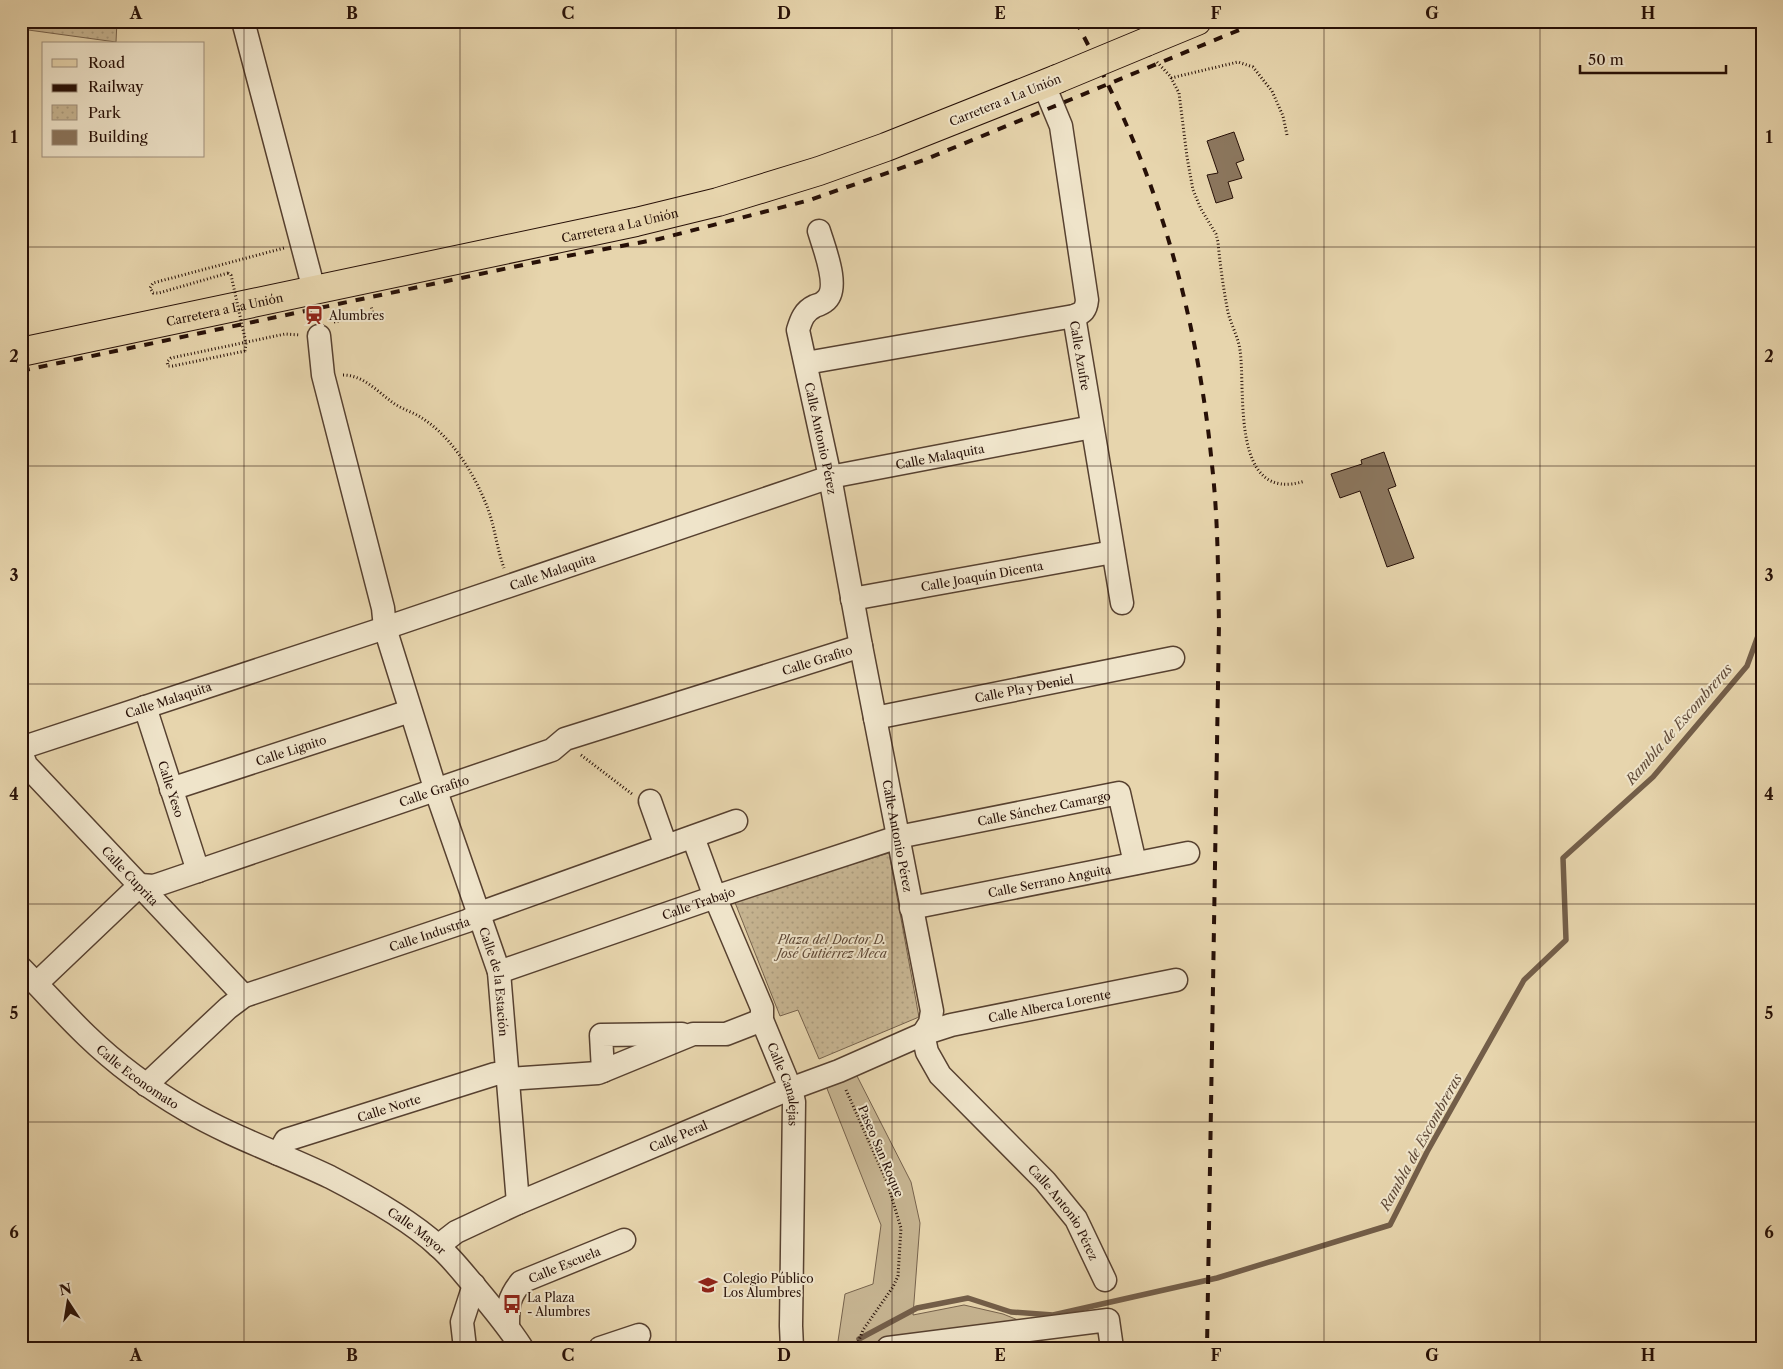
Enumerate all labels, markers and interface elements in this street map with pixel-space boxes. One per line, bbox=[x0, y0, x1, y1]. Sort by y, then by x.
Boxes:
text: A bbox=[129, 3, 143, 23]
text: B bbox=[346, 3, 358, 23]
text: C bbox=[562, 3, 574, 23]
text: D bbox=[777, 3, 791, 23]
text: E bbox=[994, 3, 1006, 23]
text: F bbox=[1211, 3, 1222, 23]
text: G bbox=[1425, 3, 1439, 23]
text: H bbox=[1641, 3, 1655, 23]
legend bbox=[42, 42, 205, 158]
scale bar bbox=[1580, 42, 1727, 74]
text: 50 m bbox=[1588, 50, 1624, 69]
text: Road bbox=[88, 53, 125, 72]
street label: Carretera a La Unión bbox=[947, 71, 1064, 129]
text: Railway bbox=[88, 77, 144, 96]
text: Park bbox=[88, 103, 122, 122]
text: 1 bbox=[10, 127, 18, 147]
text: Building bbox=[88, 127, 148, 146]
text: 1 bbox=[1765, 127, 1773, 147]
street label: Carretera a La Unión bbox=[560, 204, 680, 245]
street label: Carretera a La Unión bbox=[165, 289, 285, 329]
station icon: Alumbres bbox=[303, 304, 325, 326]
place label: Alumbres bbox=[328, 308, 384, 323]
street label: Calle Azufre bbox=[1067, 319, 1094, 392]
text: 2 bbox=[9, 346, 19, 366]
text: 2 bbox=[1764, 346, 1774, 366]
street label: Calle Antonio Pérez bbox=[802, 381, 841, 495]
street label: Calle Malaquita bbox=[894, 440, 986, 472]
street label: Calle Malaquita bbox=[507, 549, 598, 593]
street label: Calle Joaquín Dicenta bbox=[920, 557, 1045, 594]
text: 3 bbox=[9, 565, 19, 585]
text: 3 bbox=[1764, 565, 1774, 585]
street label: Calle Grafito bbox=[780, 642, 854, 678]
water label: Rambla de Escombreras bbox=[1621, 659, 1737, 789]
street label: Calle Pla y Deniel bbox=[973, 671, 1075, 705]
street label: Calle Malaquita bbox=[123, 678, 214, 721]
street label: Calle Lignito bbox=[254, 731, 328, 768]
street label: Calle Yeso bbox=[155, 759, 188, 819]
street label: Calle Grafito bbox=[397, 771, 471, 809]
street label: Calle Antonio Pérez bbox=[880, 778, 916, 893]
text: 4 bbox=[9, 784, 19, 804]
text: 4 bbox=[1764, 784, 1774, 804]
street label: Calle Sánchez Camargo bbox=[976, 787, 1112, 829]
street label: Calle Cuprita bbox=[99, 843, 162, 909]
street label: Calle Serrano Anguita bbox=[987, 861, 1113, 900]
street label: Calle Trabajo bbox=[660, 883, 737, 922]
street label: Calle Industria bbox=[387, 913, 472, 954]
street label: Calle de la Estación bbox=[476, 925, 512, 1037]
park label: Plaza del Doctor D. José Gutiérrez Meca bbox=[773, 932, 887, 961]
street label: Calle Alberca Lorente bbox=[987, 986, 1112, 1025]
text: 5 bbox=[10, 1003, 19, 1023]
text: 5 bbox=[1765, 1003, 1774, 1023]
street label: Calle Canalejas bbox=[765, 1040, 802, 1126]
street label: Calle Economato bbox=[94, 1041, 182, 1112]
water label: Rambla de Escombreras bbox=[1375, 1070, 1467, 1215]
street label: Calle Norte bbox=[355, 1090, 423, 1125]
street label: Paseo San Roque bbox=[855, 1103, 907, 1199]
street label: Calle Peral bbox=[647, 1117, 710, 1155]
street label: Calle Antonio Pérez bbox=[1025, 1161, 1102, 1262]
street label: Calle Mayor bbox=[385, 1204, 450, 1257]
text: 6 bbox=[9, 1222, 19, 1242]
text: 6 bbox=[1764, 1222, 1774, 1242]
street label: Calle Escuela bbox=[526, 1243, 603, 1286]
place label: Colegio Público Los Alumbres bbox=[723, 1271, 814, 1300]
school or university icon: Colegio Público Los Alumbres bbox=[697, 1274, 719, 1296]
north arrow bbox=[42, 1276, 92, 1326]
text: N bbox=[57, 1279, 73, 1299]
place label: La Plaza - Alumbres bbox=[527, 1290, 590, 1319]
bus stop icon: La Plaza - Alumbres bbox=[501, 1293, 523, 1315]
text: A bbox=[129, 1345, 143, 1365]
text: B bbox=[346, 1345, 358, 1365]
text: C bbox=[562, 1345, 574, 1365]
text: D bbox=[777, 1345, 791, 1365]
text: E bbox=[994, 1345, 1006, 1365]
text: F bbox=[1211, 1345, 1222, 1365]
text: G bbox=[1425, 1345, 1439, 1365]
text: H bbox=[1641, 1345, 1655, 1365]

